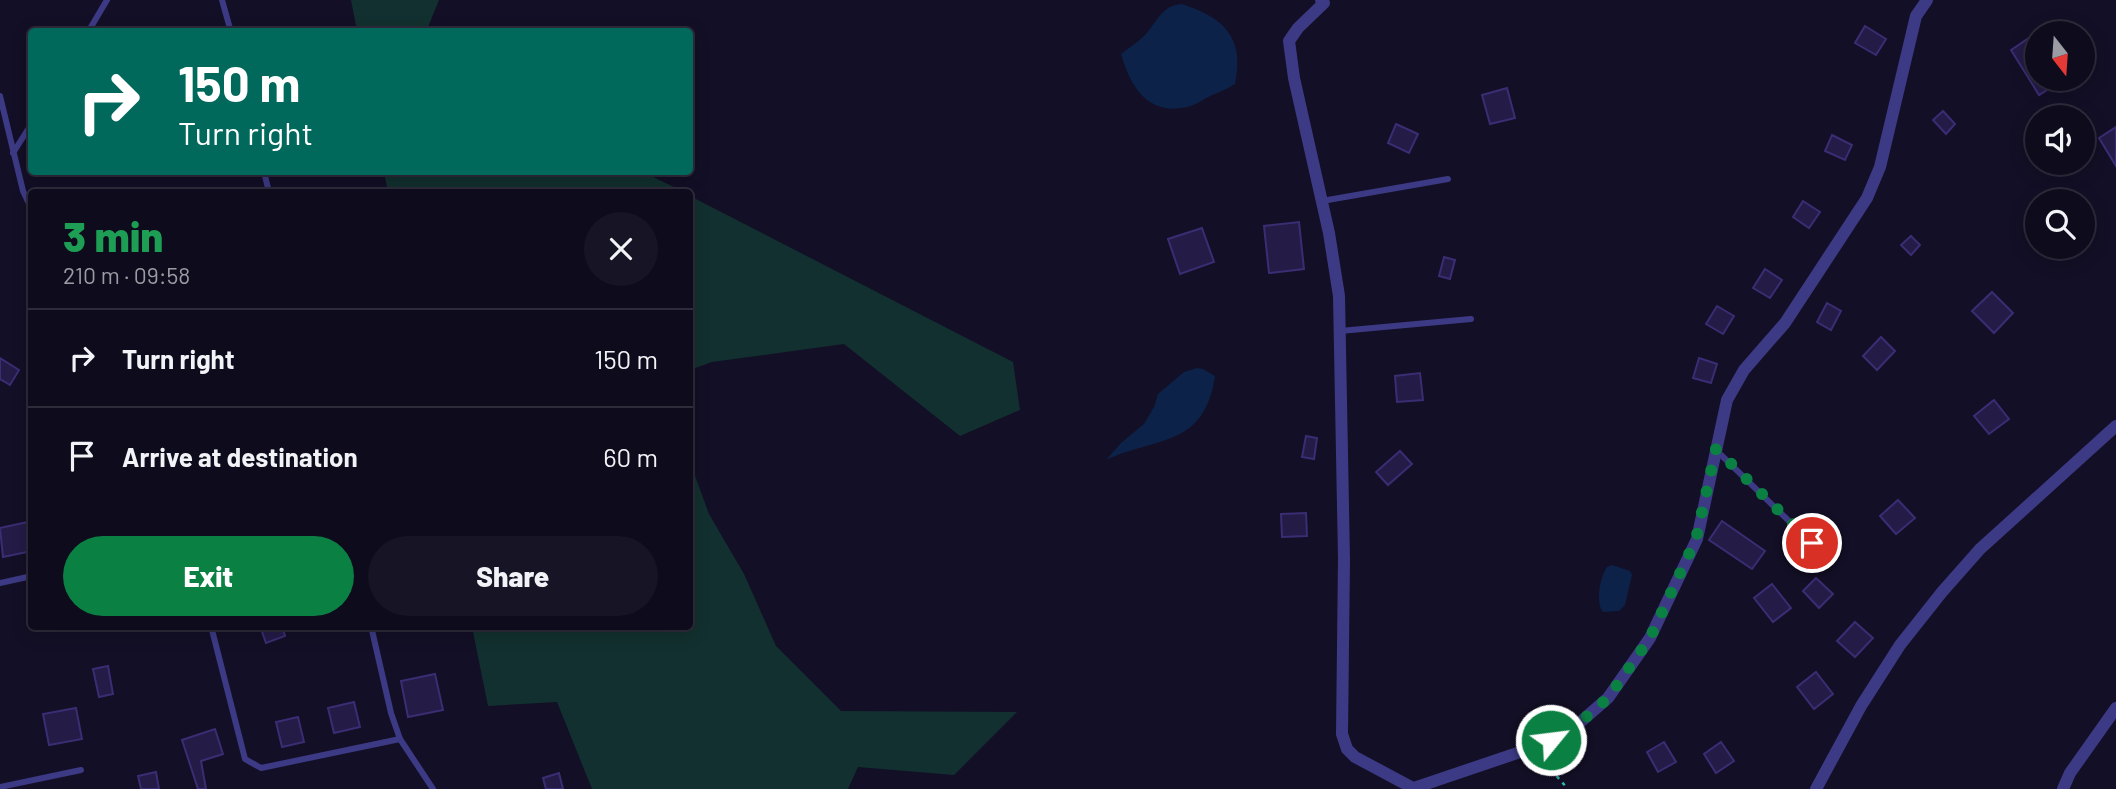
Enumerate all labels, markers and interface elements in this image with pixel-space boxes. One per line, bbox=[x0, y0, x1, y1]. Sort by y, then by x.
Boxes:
north arrow bbox=[2025, 21, 2095, 91]
map controls bbox=[2025, 21, 2095, 259]
text: 150 m bbox=[178, 53, 300, 112]
icon: right bbox=[63, 56, 154, 147]
button: sound bbox=[2025, 105, 2095, 175]
text: Turn right bbox=[178, 113, 313, 151]
button: search bbox=[2025, 189, 2095, 259]
text: 3 min bbox=[63, 210, 163, 260]
button: close bbox=[584, 212, 658, 286]
text: 210 m · 09:58 bbox=[63, 261, 190, 289]
icon: right bbox=[63, 339, 101, 377]
text: Turn right bbox=[122, 343, 235, 374]
text: 150 m bbox=[594, 343, 658, 374]
icon: arrive bbox=[63, 437, 101, 475]
text: Arrive at destination bbox=[122, 441, 358, 472]
text: 60 m bbox=[603, 441, 658, 472]
pin bbox=[1782, 513, 1842, 573]
icon: arrive bbox=[1793, 524, 1831, 562]
button: Exit bbox=[63, 536, 354, 616]
button: Share bbox=[368, 536, 658, 616]
position arrow bbox=[1514, 703, 1588, 777]

